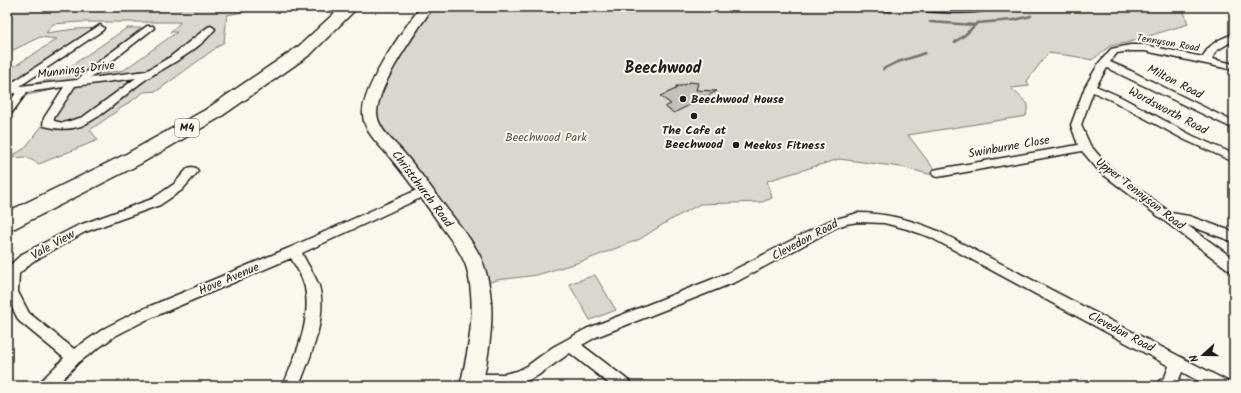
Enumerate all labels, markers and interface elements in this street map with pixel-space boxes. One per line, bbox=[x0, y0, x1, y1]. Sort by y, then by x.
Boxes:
street label: Tennyson Road bbox=[1135, 30, 1202, 57]
street label: Munnings Drive bbox=[36, 56, 116, 84]
district label: Beechwood bbox=[624, 56, 702, 81]
street label: Milton Road bbox=[1144, 60, 1207, 105]
street label: Wordsworth Road bbox=[1125, 82, 1212, 140]
place label: Beechwood House bbox=[691, 90, 784, 109]
marker: Beechwood House bbox=[678, 94, 688, 104]
marker: The Cafe at Beechwood bbox=[689, 111, 699, 121]
road number: M4 bbox=[175, 119, 199, 137]
place label: The Cafe at Beechwood bbox=[662, 121, 727, 154]
park label: Beechwood Park bbox=[505, 128, 587, 147]
street label: Swinburne Close bbox=[967, 130, 1052, 164]
place label: Meekos Fitness bbox=[744, 136, 826, 155]
marker: Meekos Fitness bbox=[731, 140, 741, 150]
street label: Christchurch Road bbox=[387, 146, 458, 232]
street label: Upper Tennyson Road bbox=[1091, 153, 1190, 236]
street label: Clevedon Road bbox=[768, 214, 842, 265]
street label: Vale View bbox=[27, 225, 79, 265]
street label: Hove Avenue bbox=[196, 258, 263, 300]
street label: Clevedon Road bbox=[1084, 307, 1158, 358]
north arrow bbox=[1183, 335, 1223, 375]
text: N bbox=[1185, 352, 1204, 365]

